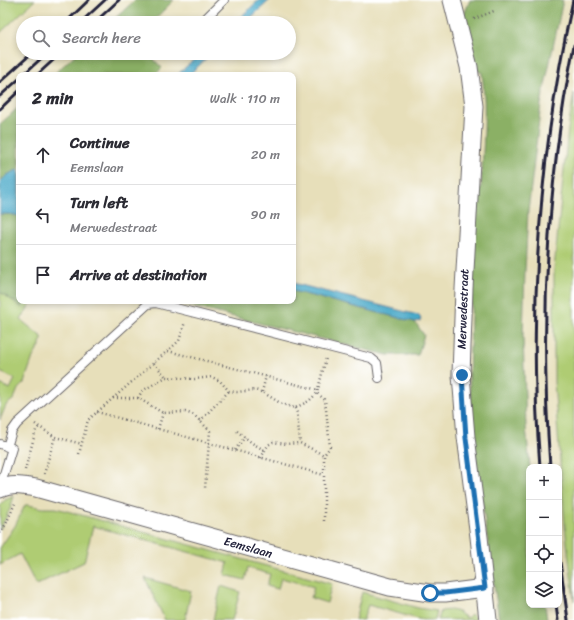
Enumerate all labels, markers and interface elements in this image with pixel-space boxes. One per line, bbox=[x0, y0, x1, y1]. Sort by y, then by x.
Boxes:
search box bbox=[16, 16, 296, 60]
text: Search here bbox=[62, 25, 141, 51]
icon: search bbox=[30, 27, 52, 49]
text: 2 min bbox=[32, 83, 73, 113]
text: Walk · 110 m bbox=[210, 87, 280, 110]
text: Continue bbox=[70, 130, 130, 156]
text: 20 m bbox=[251, 143, 280, 166]
icon: ahead bbox=[32, 144, 54, 166]
text: Eemslaan bbox=[70, 156, 124, 179]
text: Turn left bbox=[70, 190, 128, 216]
text: 90 m bbox=[250, 203, 280, 226]
icon: left bbox=[32, 204, 54, 226]
text: Merwedestraat bbox=[70, 216, 157, 239]
text: Arrive at destination bbox=[70, 262, 207, 288]
icon: arrive bbox=[32, 264, 54, 286]
street label: Merwedestraat bbox=[451, 268, 475, 350]
route end bbox=[453, 366, 471, 384]
map controls bbox=[526, 464, 562, 608]
button: + bbox=[526, 464, 562, 500]
button: − bbox=[526, 500, 562, 536]
street label: Eemslaan bbox=[221, 530, 275, 565]
button: locate bbox=[526, 536, 562, 572]
button: layers bbox=[526, 572, 562, 608]
route start bbox=[421, 584, 439, 602]

